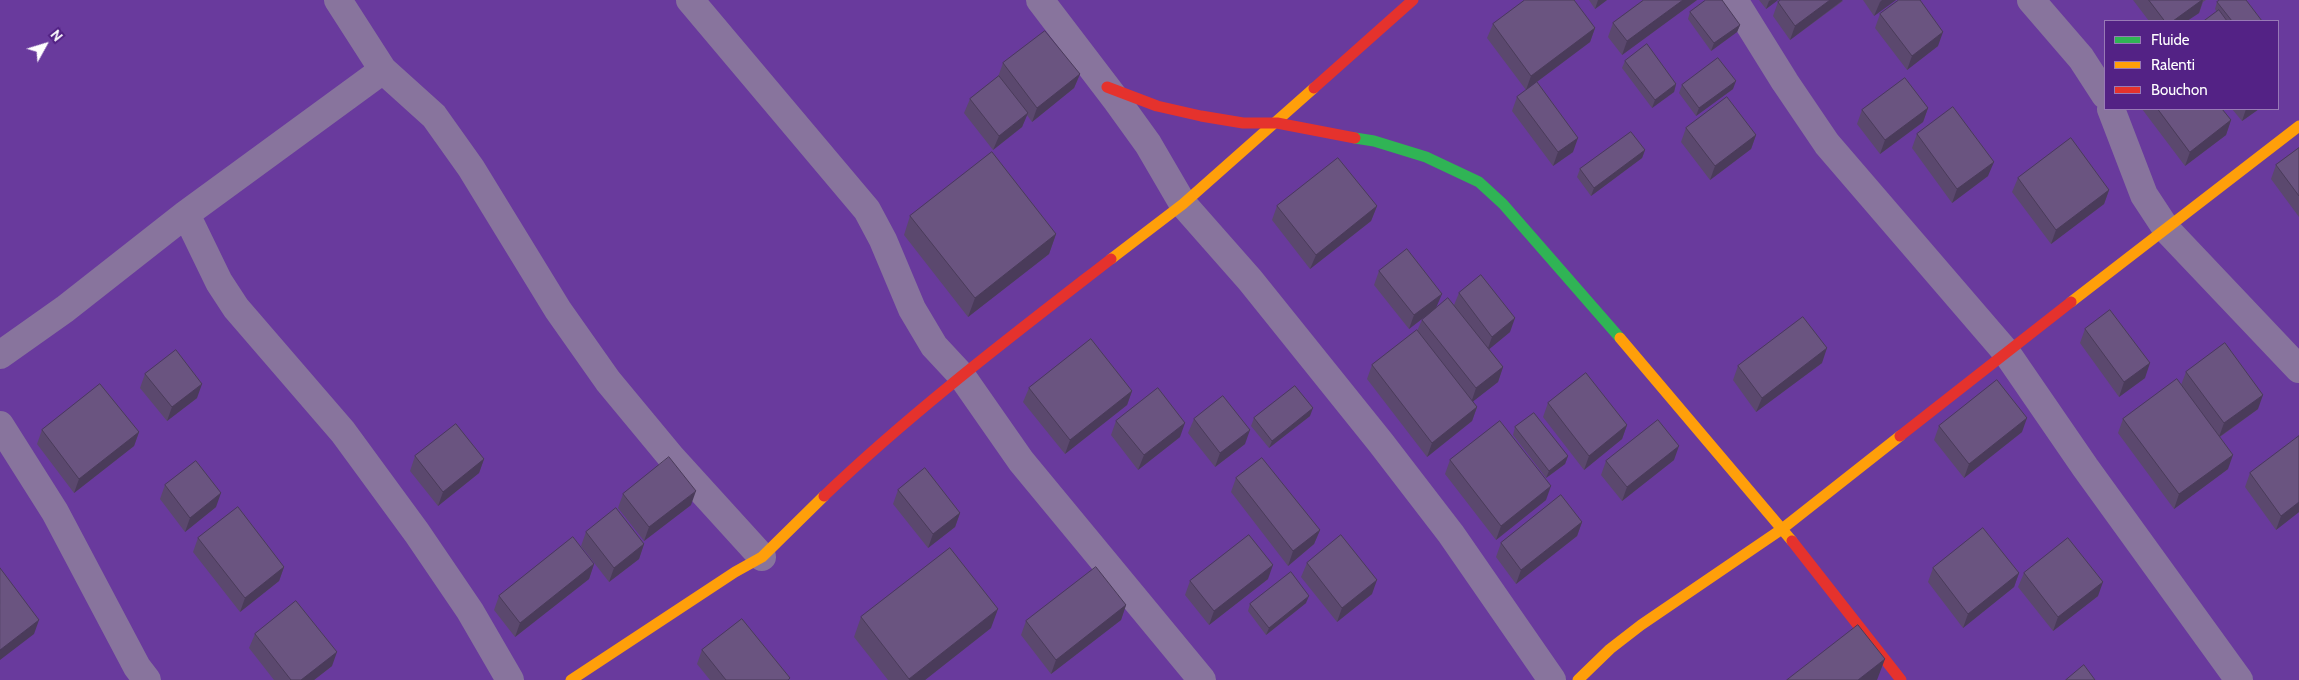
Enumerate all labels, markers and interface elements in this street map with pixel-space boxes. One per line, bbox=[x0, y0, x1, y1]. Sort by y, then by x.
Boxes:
north arrow bbox=[20, 20, 70, 70]
legend bbox=[2104, 20, 2279, 110]
text: N bbox=[47, 26, 67, 45]
text: Fluide bbox=[2151, 31, 2189, 49]
text: Ralenti bbox=[2151, 56, 2195, 74]
text: Bouchon bbox=[2151, 81, 2208, 99]

